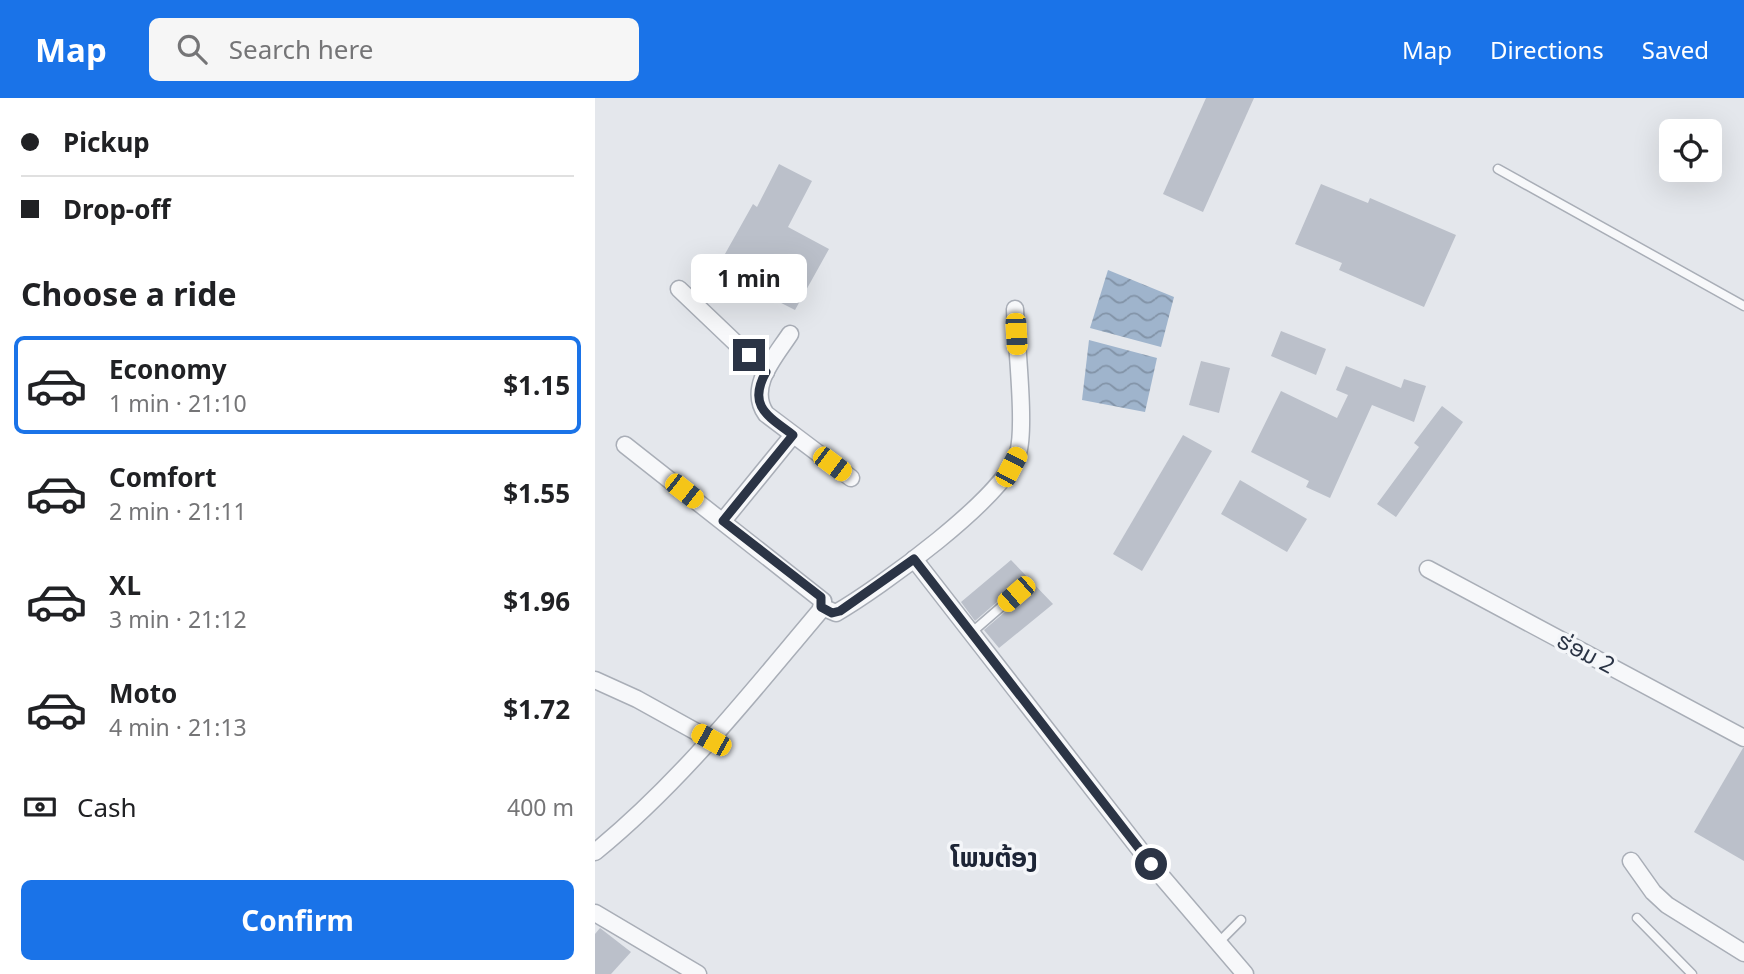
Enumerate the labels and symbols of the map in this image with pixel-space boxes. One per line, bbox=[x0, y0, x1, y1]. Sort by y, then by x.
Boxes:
callout: 1 min bbox=[691, 254, 807, 302]
car bbox=[1005, 312, 1028, 356]
route end bbox=[733, 339, 765, 371]
car bbox=[809, 443, 856, 485]
car bbox=[992, 444, 1031, 490]
car bbox=[661, 470, 708, 512]
car bbox=[994, 572, 1039, 616]
street label: ຮ່ອມ 2 bbox=[1552, 624, 1621, 681]
car bbox=[688, 721, 735, 759]
district label: ໂພນຕ້ອງ bbox=[950, 839, 1037, 875]
route start bbox=[1135, 848, 1167, 880]

